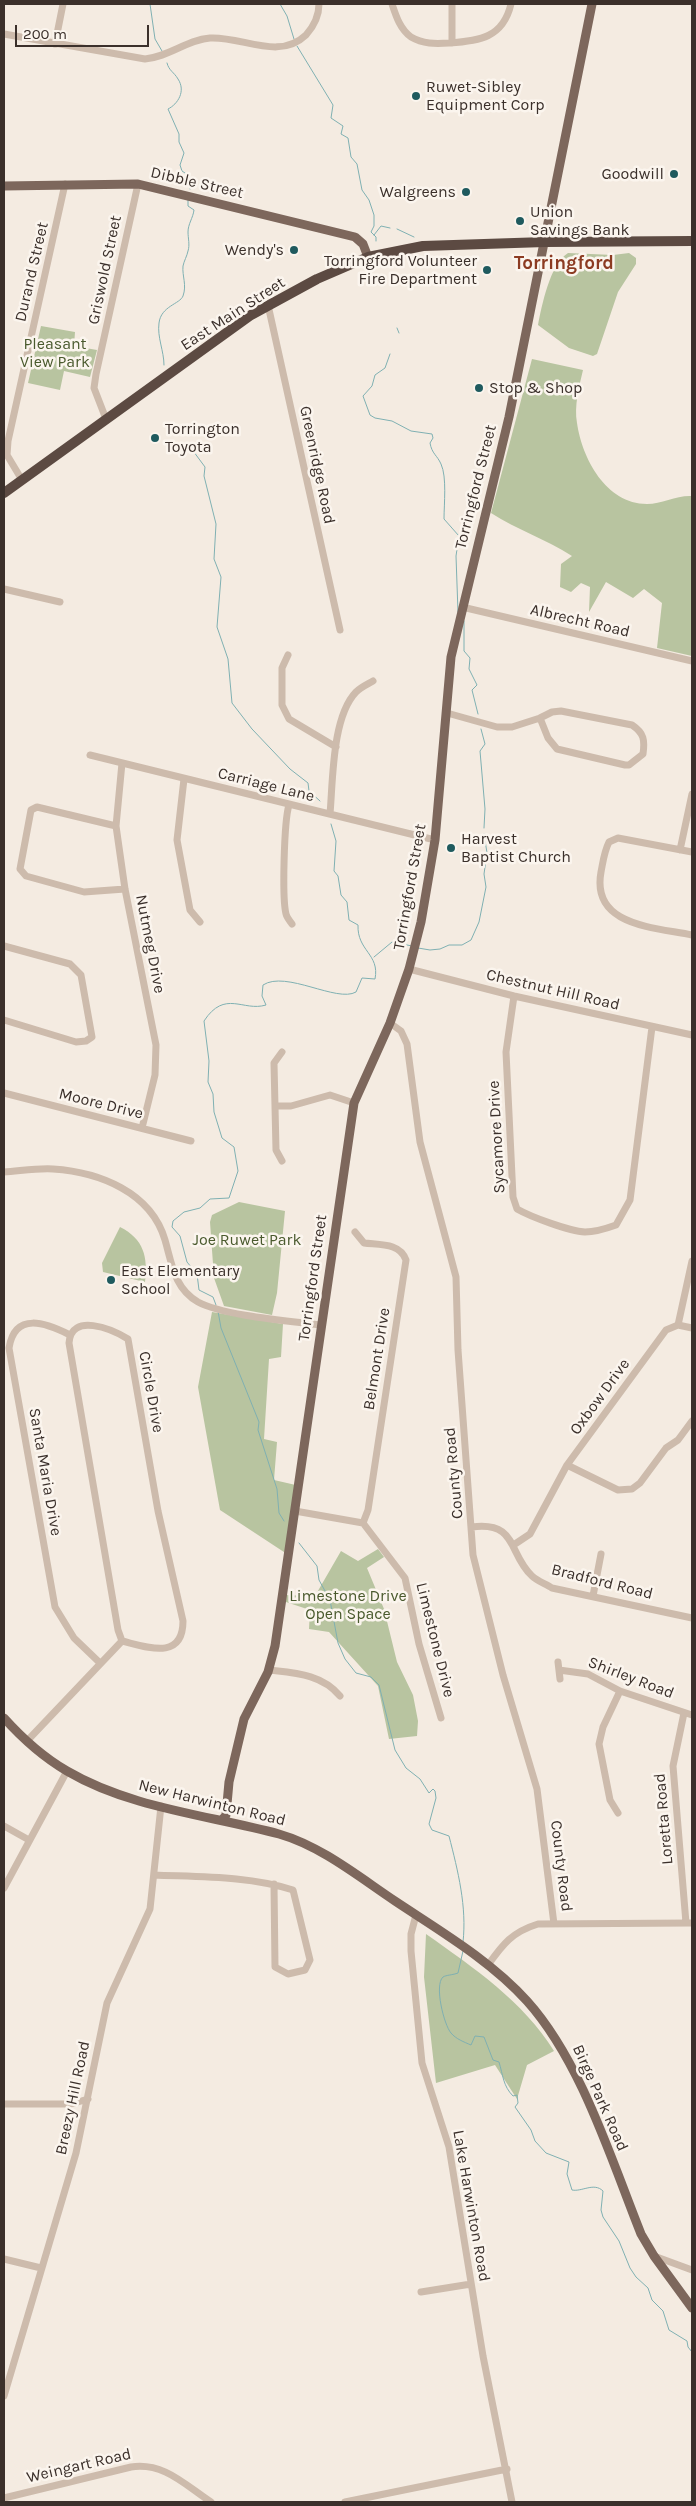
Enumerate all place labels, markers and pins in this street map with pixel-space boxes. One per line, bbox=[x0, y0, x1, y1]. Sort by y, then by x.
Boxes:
place label: Ruwet-Sibley Equipment Corp bbox=[426, 77, 544, 115]
marker: Ruwet-Sibley Equipment Corp bbox=[410, 90, 422, 102]
place label: Goodwill bbox=[601, 164, 664, 184]
marker: Goodwill bbox=[668, 168, 680, 180]
place label: Walgreens bbox=[380, 182, 456, 202]
marker: Walgreens bbox=[460, 186, 472, 198]
place label: Union Savings Bank bbox=[530, 202, 630, 240]
marker: Union Savings Bank bbox=[514, 215, 526, 227]
place label: Wendy's bbox=[225, 240, 284, 260]
marker: Wendy's bbox=[288, 244, 300, 256]
place label: Torringford Volunteer Fire Department bbox=[324, 251, 477, 289]
marker: Torringford Volunteer Fire Department bbox=[481, 264, 493, 276]
place label: Stop & Shop bbox=[489, 378, 582, 398]
marker: Stop & Shop bbox=[473, 382, 485, 394]
place label: Torrington Toyota bbox=[165, 419, 240, 457]
marker: Torrington Toyota bbox=[149, 432, 161, 444]
place label: Harvest Baptist Church bbox=[461, 829, 571, 867]
marker: Harvest Baptist Church bbox=[445, 842, 457, 854]
place label: East Elementary School bbox=[121, 1261, 240, 1299]
marker: East Elementary School bbox=[105, 1274, 117, 1286]

